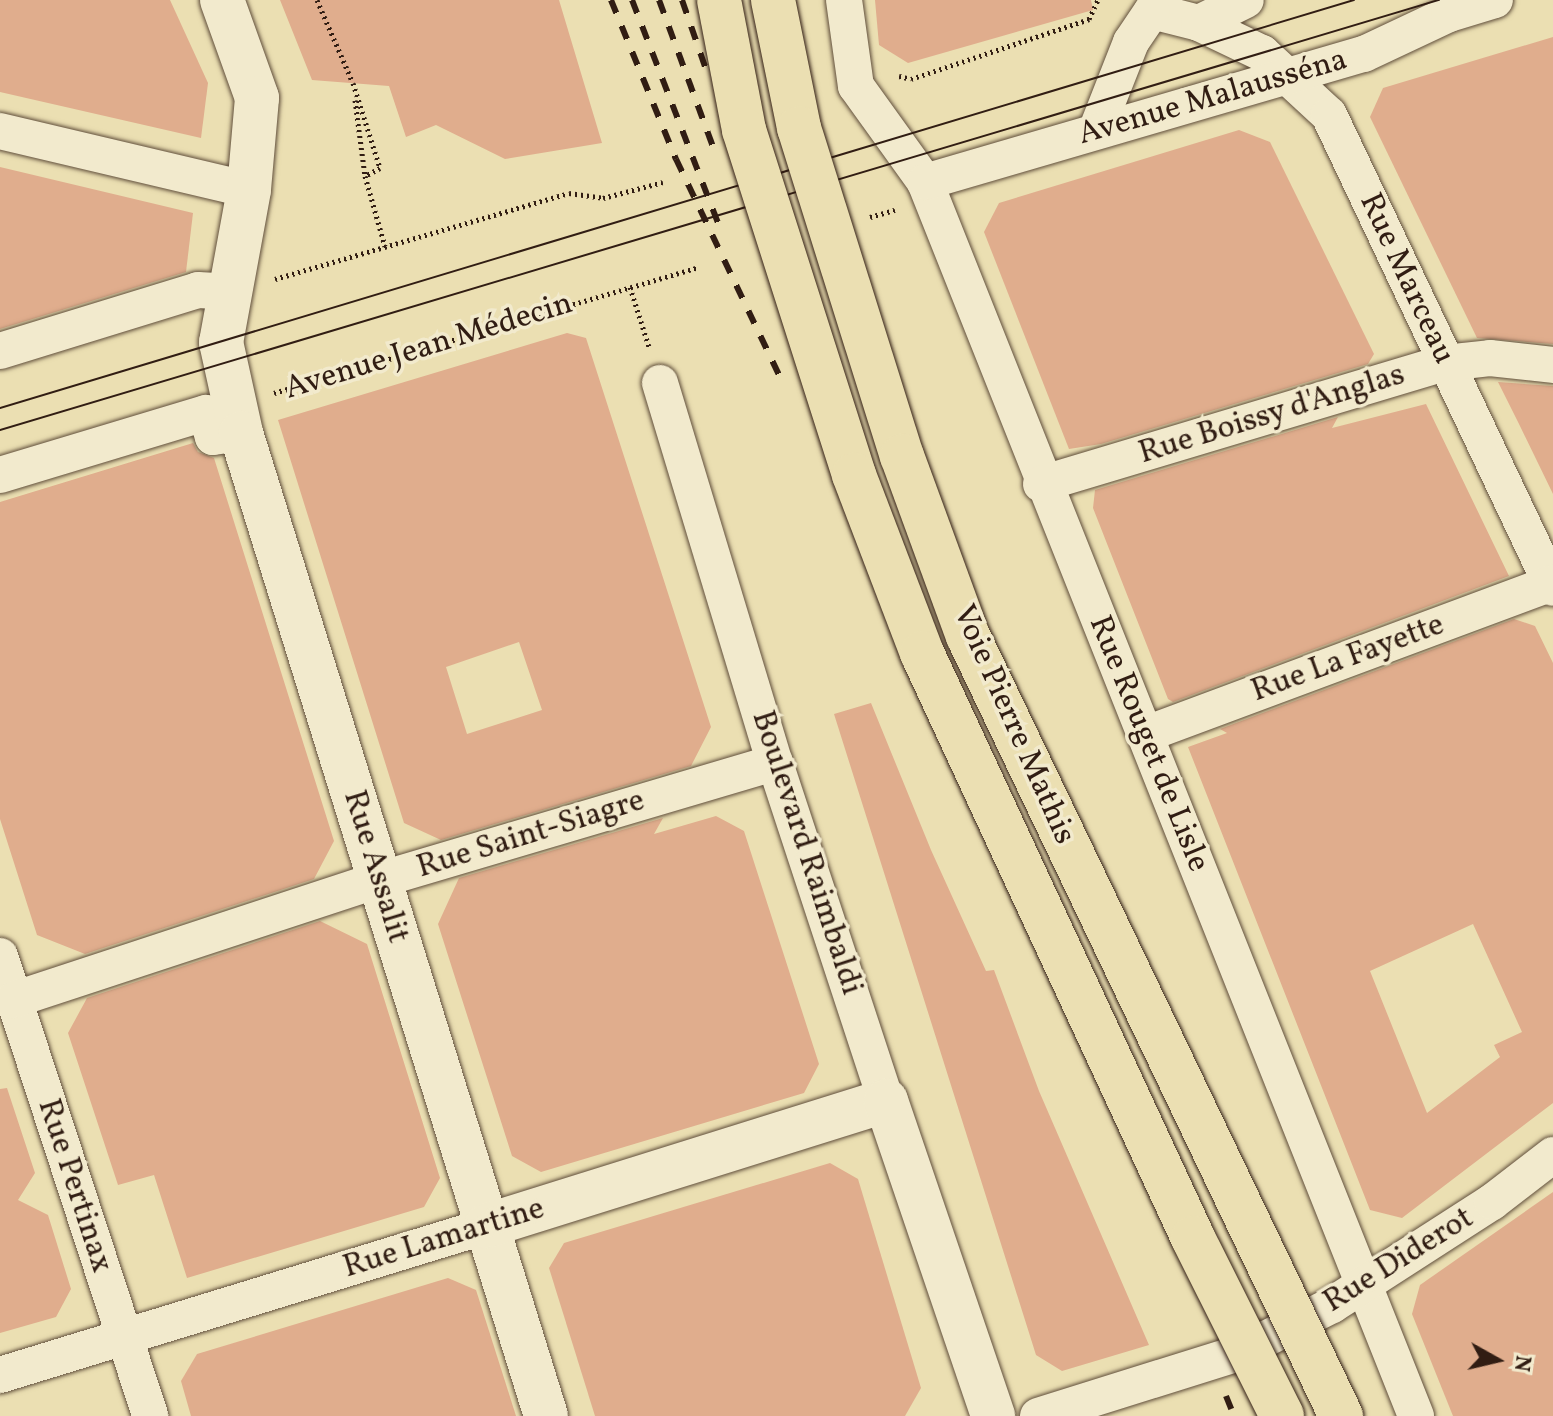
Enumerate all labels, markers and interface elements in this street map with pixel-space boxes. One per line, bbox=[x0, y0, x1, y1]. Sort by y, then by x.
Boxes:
street label: Avenue Malausséna bbox=[1074, 41, 1352, 155]
street label: Rue Marceau bbox=[1350, 187, 1462, 371]
street label: Avenue Jean Médecin bbox=[281, 285, 577, 409]
street label: Rue Boissy d'Anglas bbox=[1134, 356, 1410, 474]
street label: Voie Pierre Mathis bbox=[943, 599, 1083, 851]
street label: Rue La Fayette bbox=[1246, 606, 1450, 712]
street label: Rue Rouget de Lisle bbox=[1079, 610, 1217, 878]
street label: Boulevard Raimbaldi bbox=[742, 706, 870, 1000]
street label: Rue Saint-Siagre bbox=[413, 782, 649, 888]
street label: Rue Assalit bbox=[334, 786, 416, 948]
street label: Rue Pertinax bbox=[28, 1094, 120, 1278]
street label: Rue Lamartine bbox=[339, 1190, 549, 1288]
street label: Rue Diderot bbox=[1317, 1200, 1481, 1322]
north arrow bbox=[1457, 1320, 1537, 1400]
text: N bbox=[1505, 1353, 1538, 1373]

